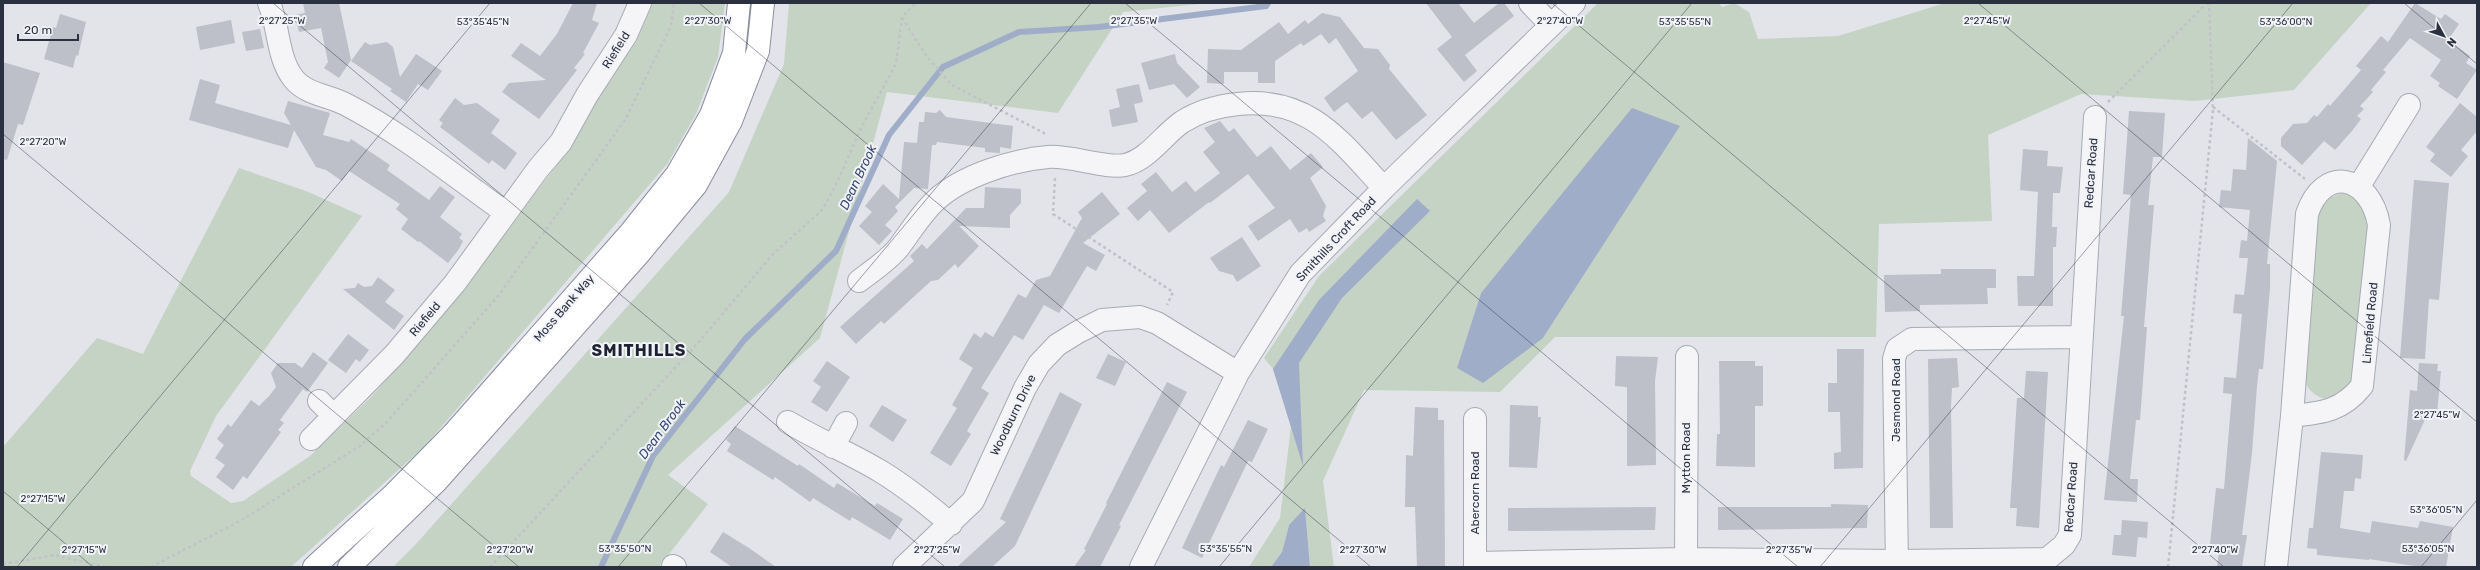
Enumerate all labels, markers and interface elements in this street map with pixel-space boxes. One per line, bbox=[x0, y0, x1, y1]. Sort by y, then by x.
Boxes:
text: 2°27'25"W bbox=[259, 15, 305, 27]
text: 2°27'30"W bbox=[684, 15, 732, 27]
text: 2°27'35"W bbox=[1111, 15, 1157, 27]
text: 2°27'40"W bbox=[1537, 15, 1583, 27]
text: 2°27'45"W bbox=[1964, 15, 2010, 27]
scale bar bbox=[18, 16, 78, 42]
text: 53°35'45"N bbox=[457, 16, 509, 28]
text: 53°35'55"N bbox=[1659, 16, 1711, 28]
text: 53°36'00"N bbox=[2259, 16, 2313, 28]
north arrow bbox=[2424, 16, 2464, 56]
text: 20 m bbox=[24, 23, 52, 37]
street label: Riefield bbox=[599, 29, 633, 71]
text: N bbox=[2444, 35, 2459, 49]
text: 2°27'20"W bbox=[20, 136, 66, 148]
street label: Redcar Road bbox=[2082, 137, 2100, 209]
water label: Dean Brook bbox=[836, 142, 880, 212]
street label: Smithills Croft Road bbox=[1293, 194, 1379, 284]
street label: Moss Bank Way bbox=[531, 271, 597, 345]
street label: Limefield Road bbox=[2359, 282, 2381, 364]
street label: Riefield bbox=[407, 299, 443, 339]
district label: SMITHILLS bbox=[592, 341, 686, 360]
street label: Jesmond Road bbox=[1889, 358, 1903, 442]
street label: Woodburn Drive bbox=[987, 372, 1039, 458]
water label: Dean Brook bbox=[635, 396, 689, 462]
text: 2°27'45"W bbox=[2414, 409, 2460, 421]
street label: Mytton Road bbox=[1679, 422, 1693, 494]
street label: Abercorn Road bbox=[1468, 451, 1482, 535]
street label: Redcar Road bbox=[2062, 461, 2080, 533]
text: 2°27'15"W bbox=[21, 493, 65, 505]
text: 53°36'05"N bbox=[2410, 504, 2462, 516]
text: 53°35'50"N bbox=[599, 543, 652, 555]
text: 53°35'55"N bbox=[1200, 543, 1252, 555]
text: 53°36'05"N bbox=[2402, 543, 2454, 555]
text: 2°27'15"W bbox=[62, 544, 106, 556]
text: 2°27'20"W bbox=[487, 544, 533, 556]
text: 2°27'25"W bbox=[914, 544, 960, 556]
text: 2°27'30"W bbox=[1339, 544, 1387, 556]
text: 2°27'35"W bbox=[1766, 544, 1812, 556]
text: 2°27'40"W bbox=[2192, 544, 2238, 556]

